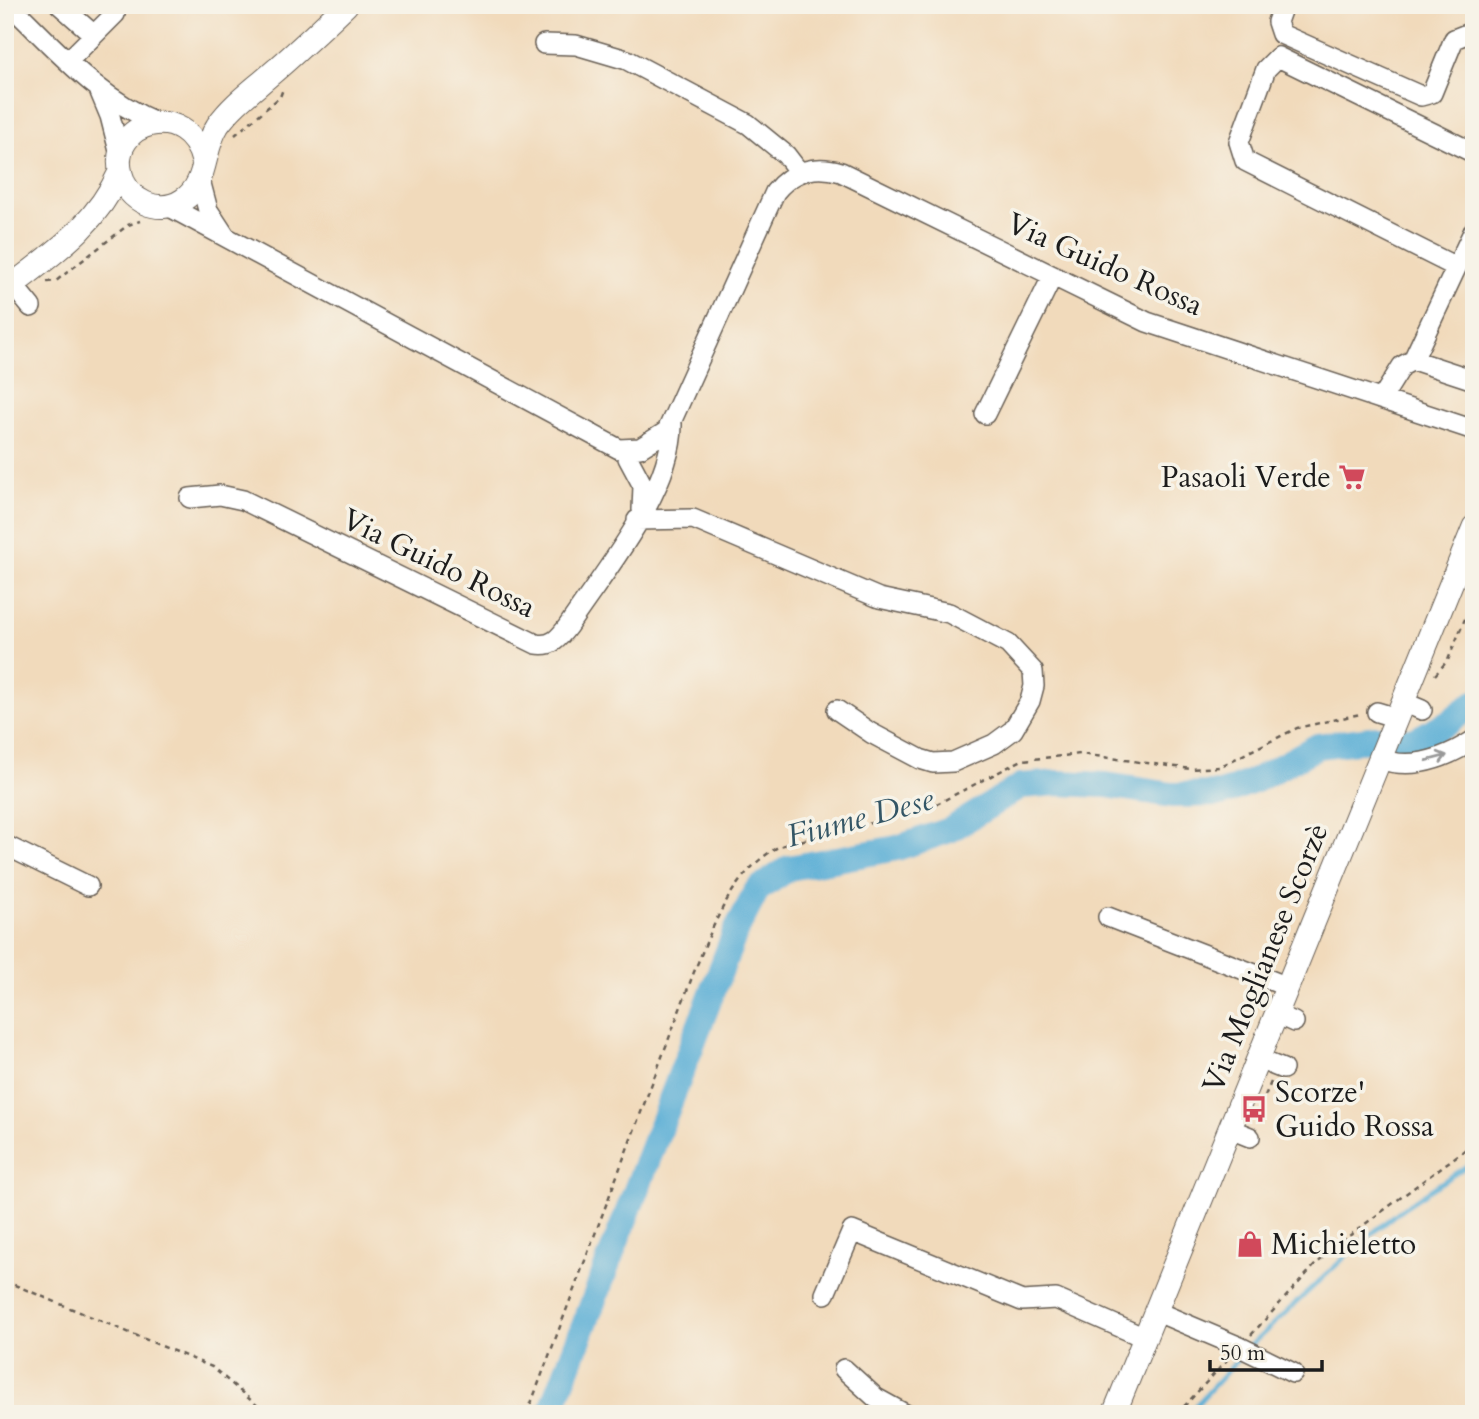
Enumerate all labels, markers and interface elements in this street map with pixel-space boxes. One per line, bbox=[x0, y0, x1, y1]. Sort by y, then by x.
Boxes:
street label: Via Guido Rossa bbox=[1000, 203, 1209, 326]
place label: Pasaoli Verde bbox=[1161, 457, 1331, 498]
supermarket icon: Pasaoli Verde bbox=[1337, 462, 1367, 492]
street label: Via Guido Rossa bbox=[335, 499, 542, 628]
one-way arrow bbox=[1425, 751, 1447, 764]
water label: Fiume Dese bbox=[782, 777, 939, 859]
street label: Via Moglianese Scorzè bbox=[1193, 817, 1338, 1099]
place label: Scorze' Guido Rossa bbox=[1275, 1072, 1434, 1147]
bus stop icon: Scorze' Guido Rossa bbox=[1239, 1094, 1269, 1124]
place label: Michieletto bbox=[1271, 1224, 1416, 1265]
shop icon: Michieletto bbox=[1235, 1229, 1265, 1259]
scale bar bbox=[1210, 1328, 1322, 1372]
text: 50 m bbox=[1220, 1339, 1265, 1368]

